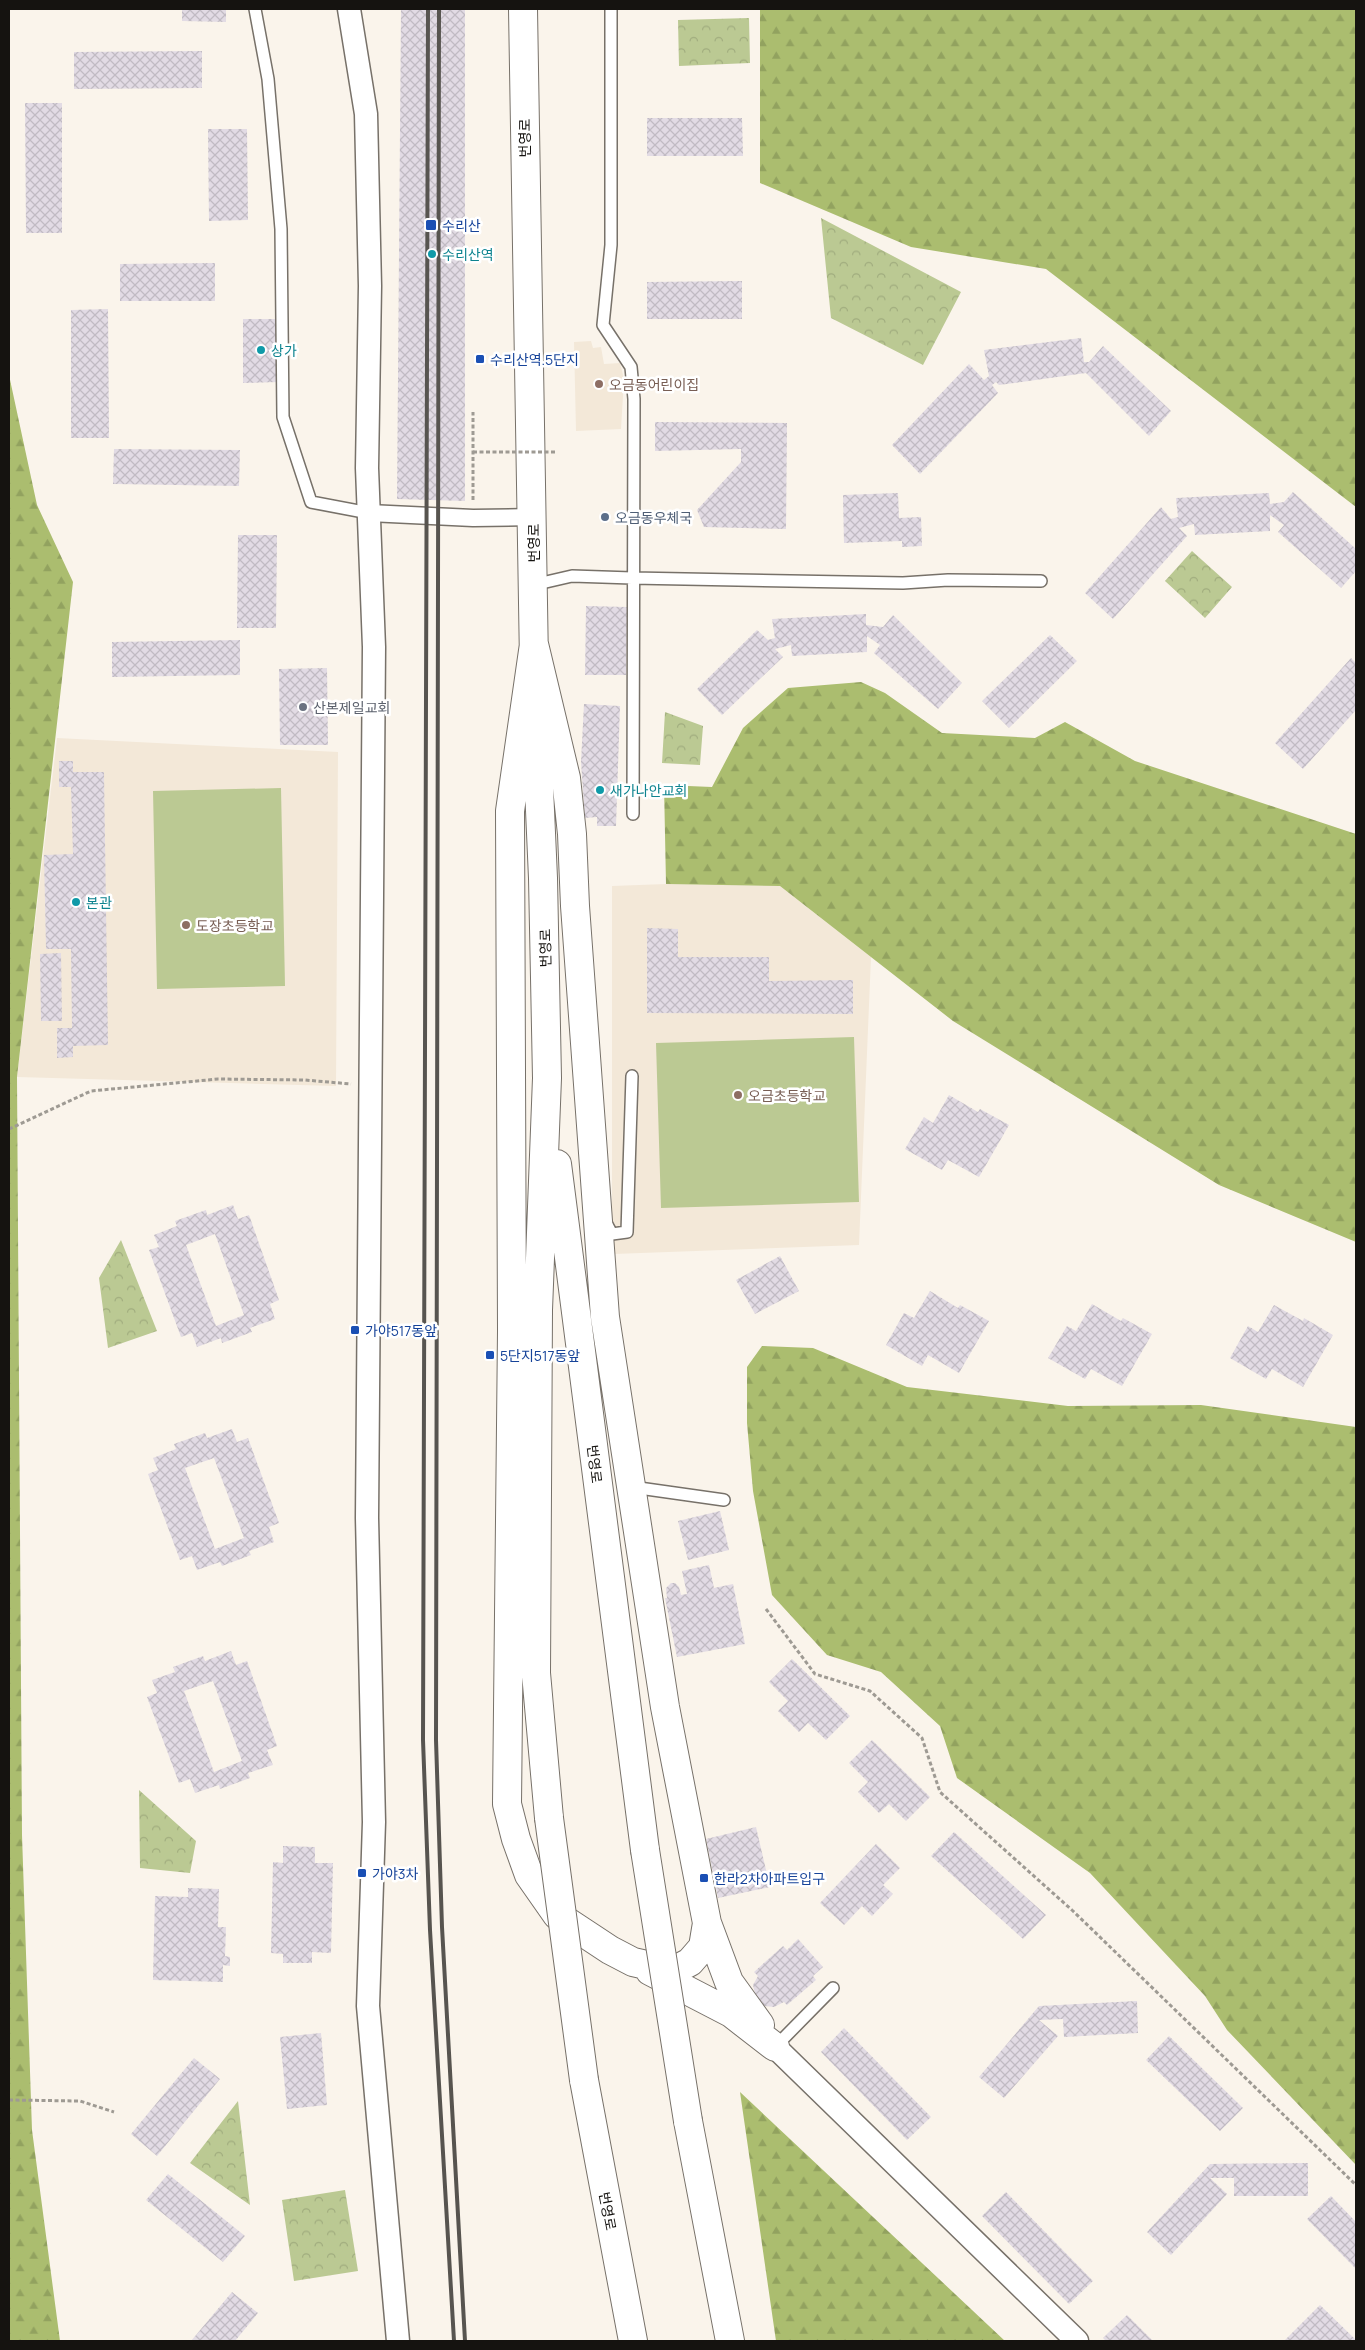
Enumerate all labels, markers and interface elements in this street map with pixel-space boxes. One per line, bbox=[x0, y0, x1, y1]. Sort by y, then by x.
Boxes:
street label: 번영로 bbox=[515, 119, 534, 157]
place label: 수리산 bbox=[442, 216, 481, 235]
marker: 수리산 bbox=[424, 218, 438, 232]
place label: 수리산역 bbox=[442, 245, 494, 264]
marker: 수리산역 bbox=[426, 248, 438, 260]
place label: 상가 bbox=[271, 341, 297, 360]
marker: 상가 bbox=[255, 344, 267, 356]
place label: 수리산역.5단지 bbox=[490, 350, 579, 369]
marker: 수리산역.5단지 bbox=[474, 353, 486, 365]
place label: 오금동어린이집 bbox=[609, 375, 699, 394]
marker: 오금동어린이집 bbox=[593, 378, 605, 390]
place label: 오금동우체국 bbox=[615, 508, 692, 527]
marker: 오금동우체국 bbox=[599, 511, 611, 523]
street label: 번영로 bbox=[524, 524, 543, 562]
place label: 산본제일교회 bbox=[313, 698, 390, 717]
marker: 산본제일교회 bbox=[297, 701, 309, 713]
place label: 새가나안교회 bbox=[610, 781, 687, 800]
marker: 새가나안교회 bbox=[594, 784, 606, 796]
place label: 본관 bbox=[86, 893, 112, 912]
marker: 본관 bbox=[70, 896, 82, 908]
place label: 도장초등학교 bbox=[196, 916, 273, 935]
marker: 도장초등학교 bbox=[180, 919, 192, 931]
street label: 번영로 bbox=[535, 928, 555, 967]
place label: 오금초등학교 bbox=[748, 1086, 825, 1105]
marker: 오금초등학교 bbox=[732, 1089, 744, 1101]
place label: 가야517동앞 bbox=[365, 1321, 437, 1340]
marker: 가야517동앞 bbox=[349, 1324, 361, 1336]
place label: 5단지517동앞 bbox=[500, 1346, 580, 1365]
marker: 5단지517동앞 bbox=[484, 1349, 496, 1361]
street label: 번영로 bbox=[583, 1444, 607, 1484]
place label: 가야3차 bbox=[372, 1864, 419, 1883]
marker: 가야3차 bbox=[356, 1867, 368, 1879]
place label: 한라2차아파트입구 bbox=[714, 1869, 825, 1888]
marker: 한라2차아파트입구 bbox=[698, 1872, 710, 1884]
street label: 번영로 bbox=[595, 2190, 621, 2232]

